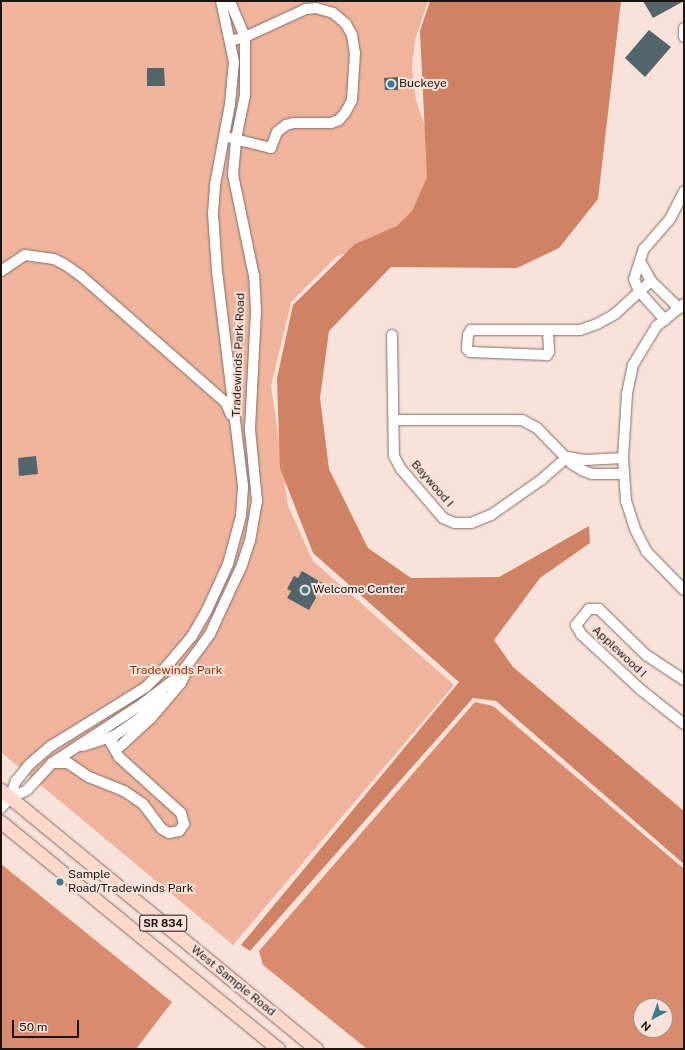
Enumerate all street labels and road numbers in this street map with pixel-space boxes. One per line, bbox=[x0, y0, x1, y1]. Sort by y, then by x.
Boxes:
street label: Tradewinds Park Road bbox=[230, 293, 248, 417]
street label: Baywood I bbox=[408, 458, 456, 510]
street label: Applewood I bbox=[589, 623, 649, 681]
road number: SR 834 bbox=[139, 914, 187, 932]
street label: West Sample Road bbox=[188, 942, 278, 1020]

